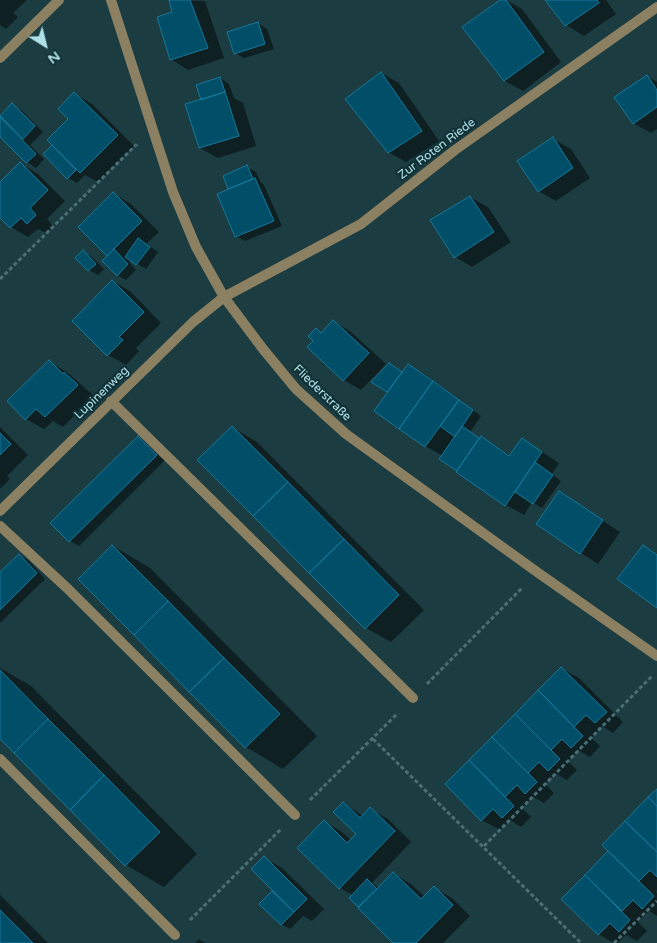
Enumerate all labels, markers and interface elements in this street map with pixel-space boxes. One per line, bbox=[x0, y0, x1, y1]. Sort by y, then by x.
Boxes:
north arrow bbox=[20, 20, 70, 70]
text: N bbox=[45, 47, 64, 68]
street label: Zur Roten Riede bbox=[396, 115, 478, 183]
street label: Fliederstraße bbox=[290, 362, 354, 424]
street label: Lupinenweg bbox=[72, 364, 132, 422]

